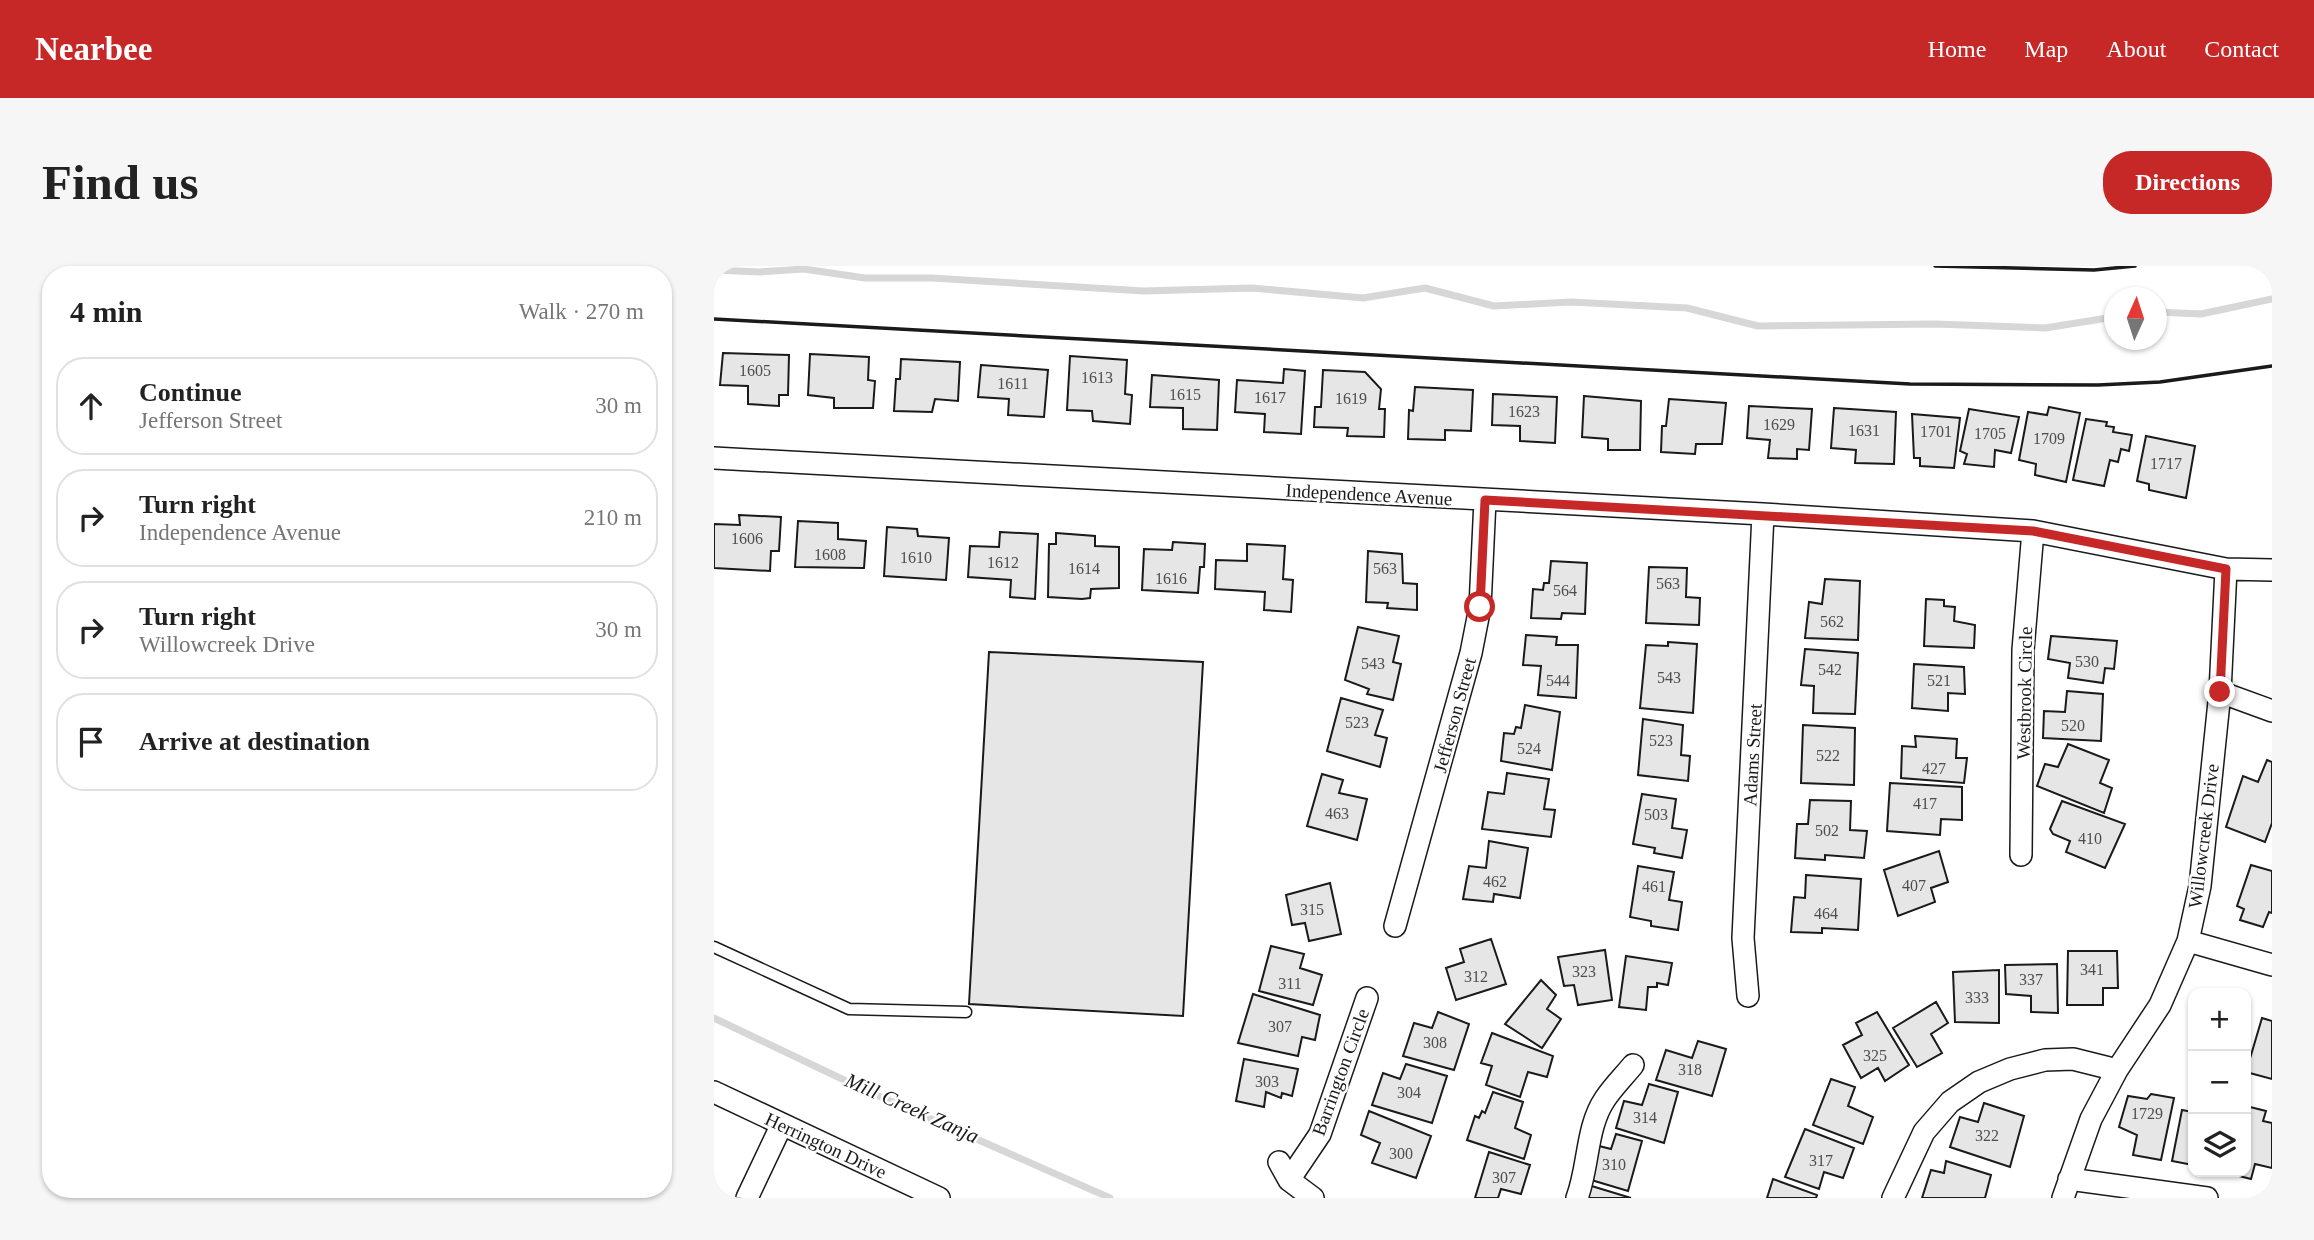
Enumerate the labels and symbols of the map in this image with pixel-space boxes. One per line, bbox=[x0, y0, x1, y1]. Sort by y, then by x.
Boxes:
north arrow bbox=[2104, 287, 2167, 350]
house number: 1605 bbox=[739, 362, 771, 379]
house number: 1613 bbox=[1081, 369, 1113, 386]
house number: 1611 bbox=[997, 375, 1029, 392]
house number: 1615 bbox=[1169, 386, 1201, 403]
house number: 1617 bbox=[1254, 389, 1286, 406]
house number: 1619 bbox=[1335, 390, 1367, 407]
house number: 1623 bbox=[1508, 403, 1540, 420]
house number: 1629 bbox=[1763, 416, 1795, 433]
house number: 1631 bbox=[1848, 422, 1880, 439]
house number: 1701 bbox=[1920, 423, 1952, 440]
house number: 1705 bbox=[1974, 425, 2006, 442]
house number: 1709 bbox=[2033, 430, 2065, 447]
house number: 1717 bbox=[2150, 455, 2182, 472]
street label: Independence Avenue bbox=[1285, 480, 1453, 509]
house number: 1606 bbox=[731, 530, 763, 547]
house number: 1608 bbox=[814, 546, 846, 563]
house number: 1610 bbox=[900, 549, 932, 566]
house number: 1612 bbox=[987, 554, 1019, 571]
house number: 1614 bbox=[1068, 560, 1100, 577]
house number: 563 bbox=[1373, 560, 1397, 577]
house number: 1616 bbox=[1155, 570, 1187, 587]
house number: 563 bbox=[1656, 575, 1680, 592]
house number: 564 bbox=[1553, 582, 1577, 599]
route start bbox=[1464, 591, 1495, 622]
house number: 562 bbox=[1820, 613, 1844, 630]
street label: Westbrook Circle bbox=[2013, 626, 2036, 760]
house number: 530 bbox=[2075, 653, 2099, 670]
house number: 543 bbox=[1361, 655, 1385, 672]
street label: Jefferson Street bbox=[1429, 655, 1480, 775]
house number: 542 bbox=[1818, 661, 1842, 678]
house number: 543 bbox=[1657, 669, 1681, 686]
house number: 544 bbox=[1546, 672, 1570, 689]
house number: 521 bbox=[1927, 672, 1951, 689]
route end bbox=[2204, 676, 2235, 707]
street label: Adams Street bbox=[1739, 702, 1766, 807]
house number: 523 bbox=[1345, 714, 1369, 731]
house number: 520 bbox=[2061, 717, 2085, 734]
house number: 523 bbox=[1649, 732, 1673, 749]
house number: 524 bbox=[1517, 740, 1541, 757]
house number: 522 bbox=[1816, 747, 1840, 764]
house number: 427 bbox=[1922, 760, 1946, 777]
street label: Willowcreek Drive bbox=[2184, 763, 2223, 909]
house number: 417 bbox=[1913, 795, 1937, 812]
house number: 463 bbox=[1325, 805, 1349, 822]
house number: 503 bbox=[1644, 806, 1668, 823]
house number: 502 bbox=[1815, 822, 1839, 839]
house number: 410 bbox=[2078, 830, 2102, 847]
house number: 462 bbox=[1483, 873, 1507, 890]
house number: 407 bbox=[1902, 877, 1926, 894]
house number: 461 bbox=[1642, 878, 1666, 895]
house number: 315 bbox=[1300, 901, 1324, 918]
house number: 464 bbox=[1814, 905, 1838, 922]
house number: 341 bbox=[2080, 961, 2104, 978]
house number: 323 bbox=[1572, 963, 1596, 980]
house number: 312 bbox=[1464, 968, 1488, 985]
house number: 337 bbox=[2019, 971, 2043, 988]
house number: 311 bbox=[1278, 975, 1302, 992]
house number: 333 bbox=[1965, 989, 1989, 1006]
street label: Barrington Circle bbox=[1308, 1006, 1373, 1138]
house number: 307 bbox=[1268, 1018, 1292, 1035]
house number: 308 bbox=[1423, 1034, 1447, 1051]
house number: 325 bbox=[1863, 1047, 1887, 1064]
house number: 318 bbox=[1678, 1061, 1702, 1078]
water label: Mill Creek Zanja bbox=[840, 1067, 983, 1148]
house number: 303 bbox=[1255, 1073, 1279, 1090]
house number: 304 bbox=[1397, 1084, 1421, 1101]
house number: 1729 bbox=[2131, 1105, 2163, 1122]
street label: Herrington Drive bbox=[762, 1108, 890, 1183]
house number: 314 bbox=[1633, 1109, 1657, 1126]
house number: 322 bbox=[1975, 1127, 1999, 1144]
house number: 300 bbox=[1389, 1145, 1413, 1162]
house number: 317 bbox=[1809, 1152, 1833, 1169]
house number: 310 bbox=[1602, 1156, 1626, 1173]
house number: 307 bbox=[1492, 1169, 1516, 1186]

